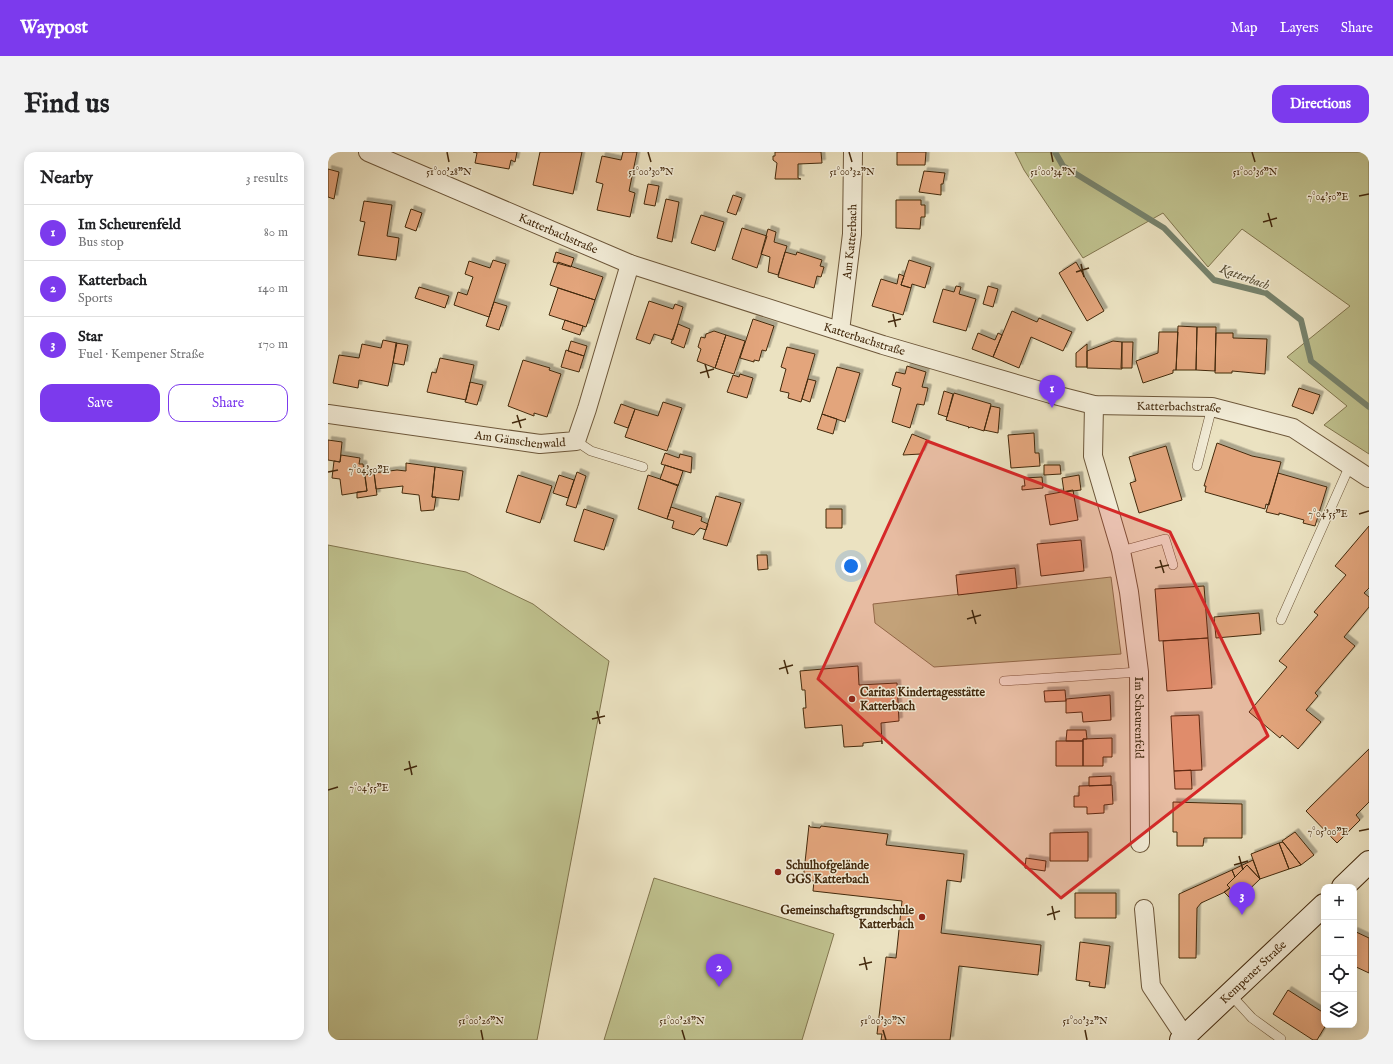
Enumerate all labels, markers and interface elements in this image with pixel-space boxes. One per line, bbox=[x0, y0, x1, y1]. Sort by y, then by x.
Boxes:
text: Waypost bbox=[20, 16, 88, 40]
text: Map bbox=[1231, 19, 1258, 37]
text: Layers bbox=[1280, 19, 1319, 37]
text: Share bbox=[1341, 19, 1373, 37]
button: Directions bbox=[1272, 85, 1369, 123]
text: Find us bbox=[24, 87, 110, 122]
text: 51°00'28"N bbox=[426, 166, 472, 179]
text: 51°00'30"N bbox=[628, 166, 674, 179]
text: 51°00'32"N bbox=[829, 166, 875, 179]
text: 51°00'34"N bbox=[1030, 166, 1076, 179]
text: 51°00'36"N bbox=[1233, 166, 1278, 179]
text: Nearby bbox=[40, 168, 93, 189]
text: 3 results bbox=[246, 170, 288, 187]
text: 7°04'50"E bbox=[1308, 191, 1348, 204]
street label: Am Katterbach bbox=[839, 203, 860, 281]
street label: Katterbachstraße bbox=[516, 210, 601, 258]
text: Im Scheurenfeld bbox=[78, 215, 181, 234]
text: 1 bbox=[51, 224, 55, 241]
text: 80 m bbox=[264, 224, 288, 241]
text: Bus stop bbox=[78, 234, 124, 251]
water label: Katterbach bbox=[1216, 260, 1272, 294]
text: Katterbach bbox=[78, 271, 147, 290]
text: 2 bbox=[50, 280, 56, 297]
text: 140 m bbox=[258, 280, 288, 297]
text: Sports bbox=[78, 290, 113, 307]
street label: Katterbachstraße bbox=[822, 319, 907, 359]
text: Star bbox=[78, 327, 103, 346]
text: 3 bbox=[51, 336, 55, 353]
text: 170 m bbox=[258, 336, 288, 353]
text: Fuel · Kempener Straße bbox=[78, 346, 204, 363]
pin: 1 bbox=[1039, 375, 1065, 408]
button: Save bbox=[40, 384, 160, 422]
button: Share bbox=[168, 384, 288, 422]
street label: Katterbachstraße bbox=[1136, 399, 1223, 417]
street label: Am Gänschenwald bbox=[473, 428, 567, 452]
text: 7°04'50"E bbox=[349, 464, 389, 477]
text: 7°04'55"E bbox=[1308, 508, 1348, 521]
your location bbox=[841, 556, 861, 576]
street label: Im Scheurenfeld bbox=[1131, 676, 1147, 759]
place label: Caritas Kindertagesstätte Katterbach bbox=[860, 685, 985, 714]
marker: Caritas Kindertagesstätte Katterbach bbox=[847, 694, 857, 704]
text: 7°04'55"E bbox=[349, 782, 389, 795]
text: 7°05'00"E bbox=[1308, 826, 1349, 839]
place label: Schulhofgelände GGS Katterbach bbox=[786, 858, 870, 887]
marker: Schulhofgelände GGS Katterbach bbox=[773, 867, 783, 877]
pin: 3 bbox=[1229, 882, 1255, 915]
map controls bbox=[1321, 884, 1357, 1028]
button: + bbox=[1321, 884, 1357, 920]
place label: Gemeinschaftsgrundschule Katterbach bbox=[780, 903, 915, 932]
marker: Gemeinschaftsgrundschule Katterbach bbox=[917, 912, 927, 922]
button: − bbox=[1321, 920, 1357, 956]
street label: Kempener Straße bbox=[1217, 937, 1290, 1007]
pin: 2 bbox=[706, 954, 732, 987]
button: locate bbox=[1321, 956, 1357, 992]
button: layers bbox=[1321, 992, 1357, 1028]
text: 51°00'26"N bbox=[458, 1015, 504, 1028]
text: 51°00'28"N bbox=[659, 1015, 705, 1028]
text: 51°00'30"N bbox=[860, 1015, 906, 1028]
text: 51°00'32"N bbox=[1062, 1015, 1108, 1028]

